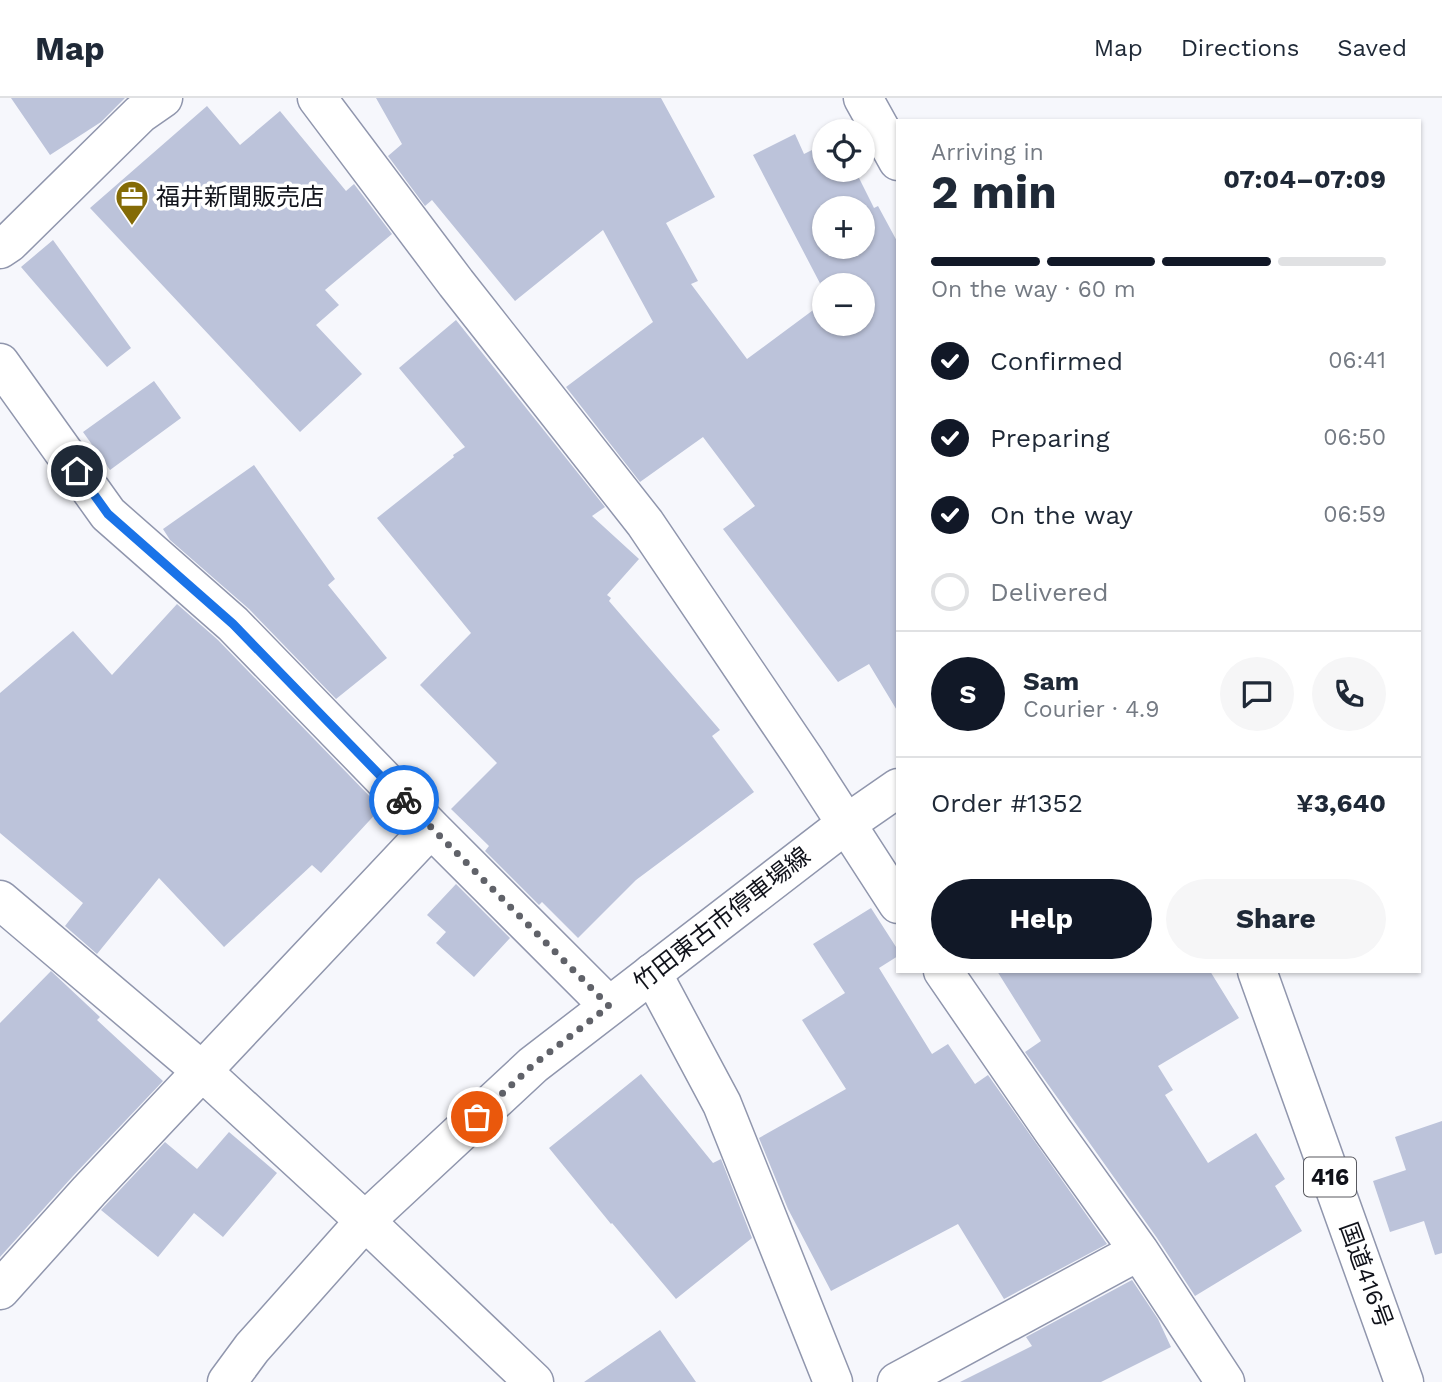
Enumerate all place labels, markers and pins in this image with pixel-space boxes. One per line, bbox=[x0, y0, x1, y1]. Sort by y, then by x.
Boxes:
office icon: 福井新聞販売店 bbox=[113, 178, 151, 227]
place label: 福井新聞販売店 bbox=[156, 183, 324, 211]
pin bbox=[47, 441, 107, 501]
pin bbox=[447, 1087, 507, 1147]

